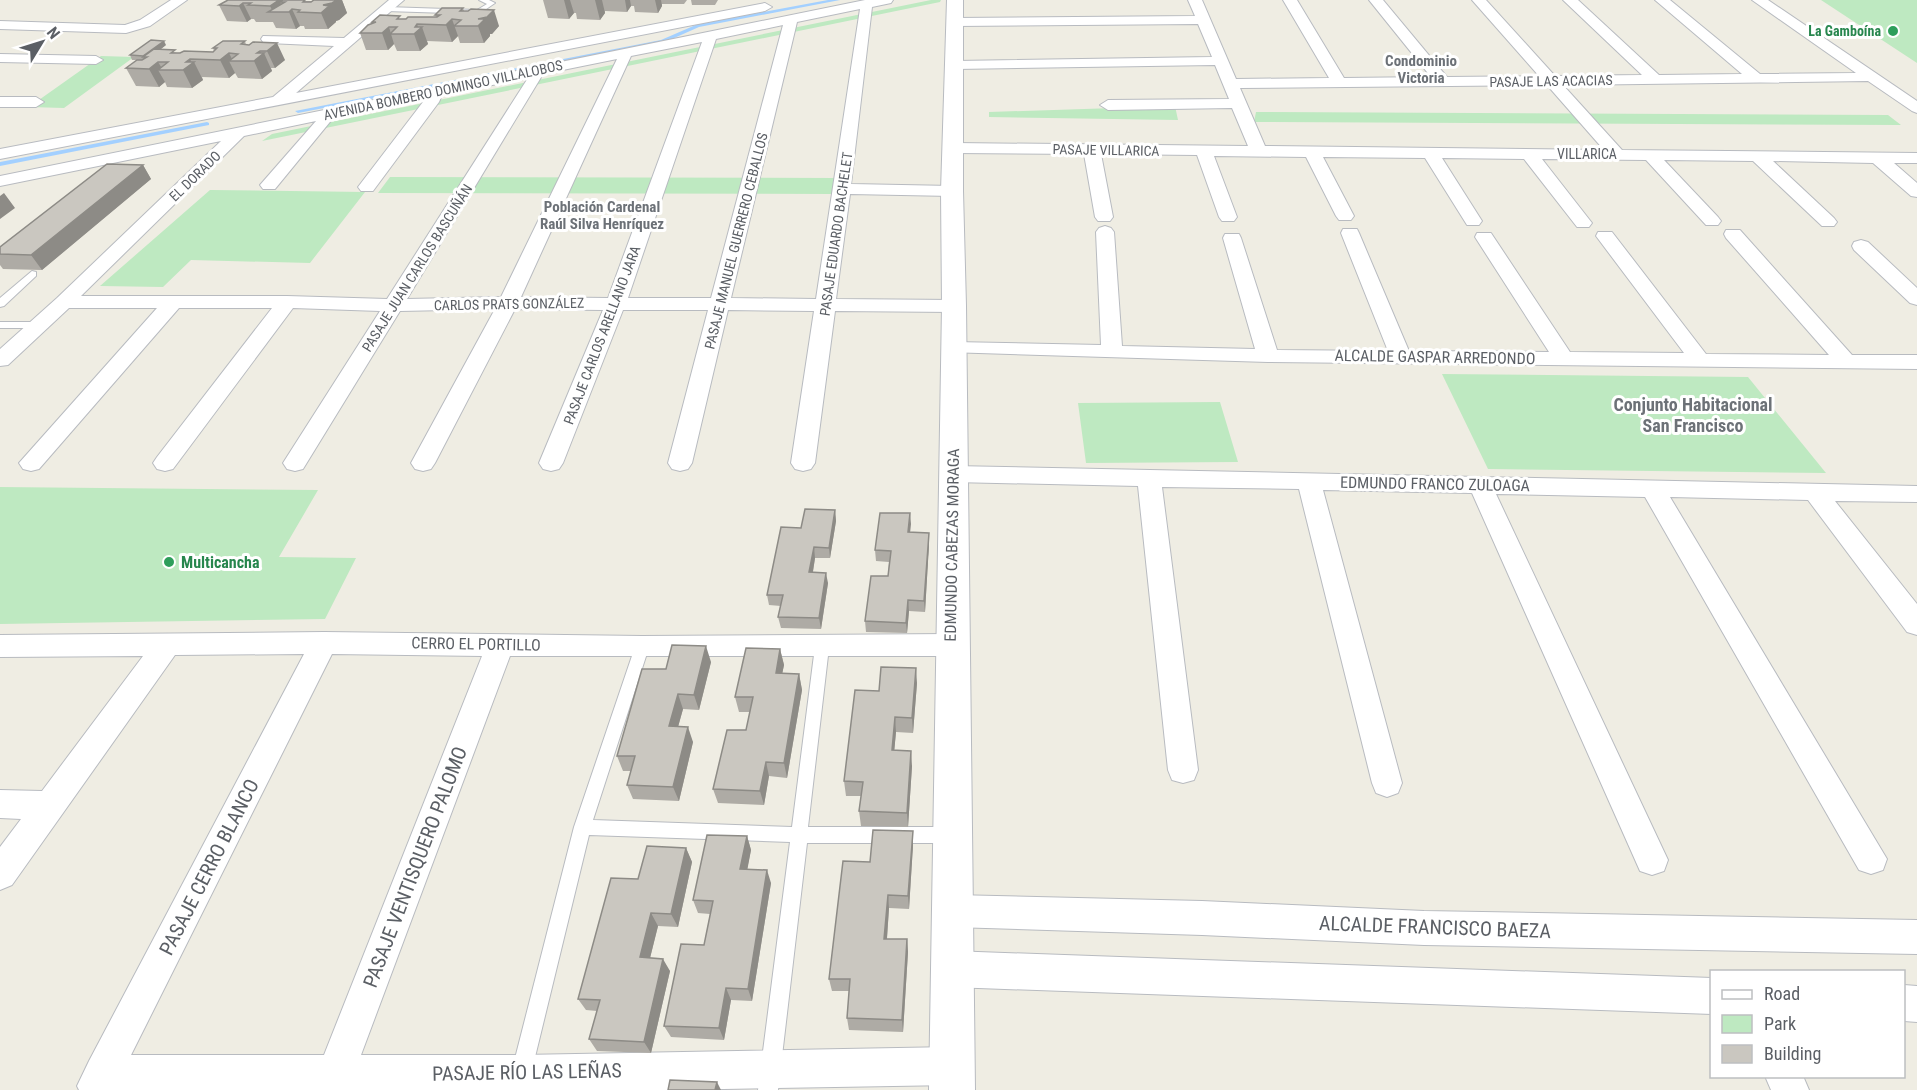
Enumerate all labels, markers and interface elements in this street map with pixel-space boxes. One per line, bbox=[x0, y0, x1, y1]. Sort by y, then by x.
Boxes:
north arrow bbox=[12, 12, 72, 72]
text: N bbox=[43, 23, 64, 43]
place label: La Gamboína bbox=[1808, 23, 1881, 39]
marker: La Gamboína bbox=[1886, 24, 1900, 38]
district label: Condominio Victoria bbox=[1385, 52, 1457, 87]
street label: AVENIDA BOMBERO DOMINGO VILLALOBOS bbox=[322, 57, 564, 123]
street label: PASAJE LAS ACACIAS bbox=[1489, 72, 1613, 90]
street label: PASAJE MANUEL GUERRERO CEBALLOS bbox=[701, 131, 771, 351]
street label: PASAJE VILLARICA bbox=[1052, 141, 1160, 159]
street label: VILLARICA bbox=[1557, 146, 1617, 162]
street label: EL DORADO bbox=[166, 148, 224, 204]
street label: PASAJE EDUARDO BACHELET bbox=[817, 151, 855, 317]
street label: PASAJE JUAN CARLOS BASCUÑÁN bbox=[358, 181, 475, 355]
district label: Población Cardenal Raúl Silva Henríquez bbox=[540, 198, 664, 233]
street label: PASAJE CARLOS ARELLANO JARA bbox=[560, 243, 644, 427]
street label: CARLOS PRATS GONZÁLEZ bbox=[434, 294, 584, 313]
street label: ALCALDE GASPAR ARREDONDO bbox=[1334, 346, 1536, 368]
district label: Conjunto Habitacional San Francisco bbox=[1613, 394, 1773, 436]
street label: EDMUNDO CABEZAS MORAGA bbox=[941, 448, 963, 642]
street label: EDMUNDO FRANCO ZULOAGA bbox=[1340, 473, 1530, 495]
place label: Multicancha bbox=[181, 553, 260, 572]
marker: Multicancha bbox=[162, 555, 176, 569]
street label: CERRO EL PORTILLO bbox=[411, 633, 541, 655]
street label: PASAJE VENTISQUERO PALOMO bbox=[358, 743, 472, 991]
street label: PASAJE CERRO BLANCO bbox=[154, 775, 264, 959]
street label: ALCALDE FRANCISCO BAEZA bbox=[1319, 911, 1552, 943]
legend bbox=[1710, 970, 1905, 1078]
text: Road bbox=[1764, 983, 1800, 1004]
text: Park bbox=[1764, 1013, 1796, 1034]
text: Building bbox=[1764, 1043, 1821, 1064]
street label: PASAJE RÍO LAS LEÑAS bbox=[432, 1058, 622, 1086]

